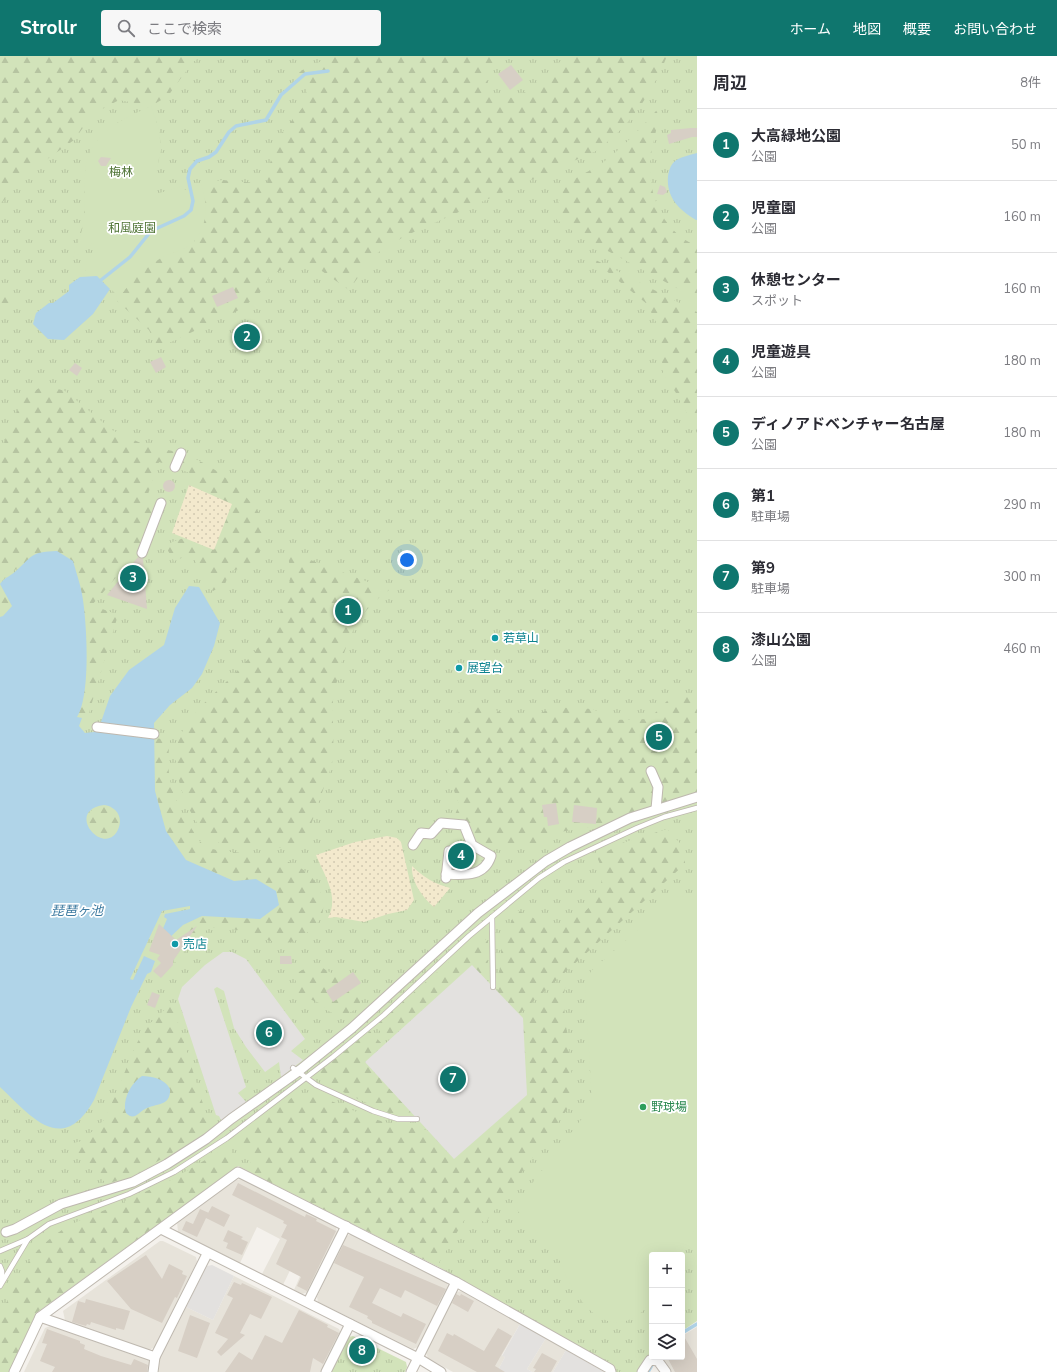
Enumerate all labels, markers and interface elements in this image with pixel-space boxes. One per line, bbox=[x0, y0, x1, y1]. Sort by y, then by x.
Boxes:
search box bbox=[101, 10, 381, 46]
text: Strollr bbox=[20, 15, 77, 41]
icon: search bbox=[115, 17, 137, 39]
text: ここで検索 bbox=[147, 19, 222, 39]
text: ホーム bbox=[789, 20, 831, 39]
text: 地図 bbox=[853, 20, 881, 39]
text: 概要 bbox=[903, 20, 931, 39]
text: お問い合わせ bbox=[953, 20, 1037, 39]
text: 周辺 bbox=[713, 72, 747, 95]
text: 8件 bbox=[1020, 74, 1041, 92]
text: 大高緑地公園 bbox=[751, 126, 841, 146]
text: 1 bbox=[722, 136, 730, 154]
text: 50 m bbox=[1011, 136, 1041, 154]
text: 公園 bbox=[751, 148, 777, 166]
park label: 梅林 bbox=[109, 164, 133, 180]
text: 児童園 bbox=[751, 198, 796, 218]
text: 2 bbox=[722, 208, 730, 226]
text: 160 m bbox=[1003, 208, 1041, 226]
park label: 和風庭園 bbox=[108, 220, 156, 236]
text: 公園 bbox=[751, 220, 777, 238]
text: 休憩センター bbox=[751, 270, 841, 290]
text: 3 bbox=[722, 280, 730, 298]
text: 160 m bbox=[1003, 280, 1041, 298]
text: スポット bbox=[751, 292, 803, 310]
pin: 2 bbox=[234, 322, 260, 352]
text: 児童遊具 bbox=[751, 342, 811, 362]
text: 4 bbox=[722, 352, 730, 370]
text: 180 m bbox=[1003, 352, 1041, 370]
text: 公園 bbox=[751, 364, 777, 382]
text: ディノアドベンチャー名古屋 bbox=[751, 414, 945, 434]
text: 5 bbox=[722, 424, 730, 442]
text: 180 m bbox=[1003, 424, 1041, 442]
text: 公園 bbox=[751, 436, 777, 454]
text: 第1 bbox=[751, 486, 775, 506]
text: 6 bbox=[722, 496, 730, 514]
text: 290 m bbox=[1003, 496, 1041, 514]
text: 駐車場 bbox=[751, 508, 790, 526]
your location bbox=[397, 550, 417, 570]
text: 第9 bbox=[751, 558, 775, 578]
pin: 3 bbox=[120, 563, 146, 593]
text: 7 bbox=[722, 568, 730, 586]
text: 300 m bbox=[1003, 568, 1041, 586]
text: 駐車場 bbox=[751, 580, 790, 598]
pin: 1 bbox=[335, 596, 361, 626]
place label: 若草山 bbox=[503, 630, 539, 646]
text: 漆山公園 bbox=[751, 630, 811, 650]
marker: 若草山 bbox=[490, 633, 500, 643]
text: 8 bbox=[722, 640, 730, 658]
text: 460 m bbox=[1003, 640, 1041, 658]
text: 公園 bbox=[751, 652, 777, 670]
place label: 展望台 bbox=[467, 660, 503, 676]
marker: 展望台 bbox=[454, 663, 464, 673]
pin: 5 bbox=[646, 722, 672, 752]
pin: 4 bbox=[448, 841, 474, 871]
water label: 琵琶ヶ池 bbox=[51, 902, 105, 920]
place label: 売店 bbox=[183, 936, 207, 952]
marker: 売店 bbox=[170, 939, 180, 949]
pin: 6 bbox=[256, 1018, 282, 1048]
pin: 7 bbox=[440, 1064, 466, 1094]
place label: 野球場 bbox=[651, 1099, 687, 1115]
marker: 野球場 bbox=[638, 1102, 648, 1112]
map controls bbox=[649, 1252, 685, 1360]
button: + bbox=[649, 1252, 685, 1288]
button: − bbox=[649, 1288, 685, 1324]
button: layers bbox=[649, 1324, 685, 1360]
pin: 8 bbox=[349, 1336, 375, 1366]

